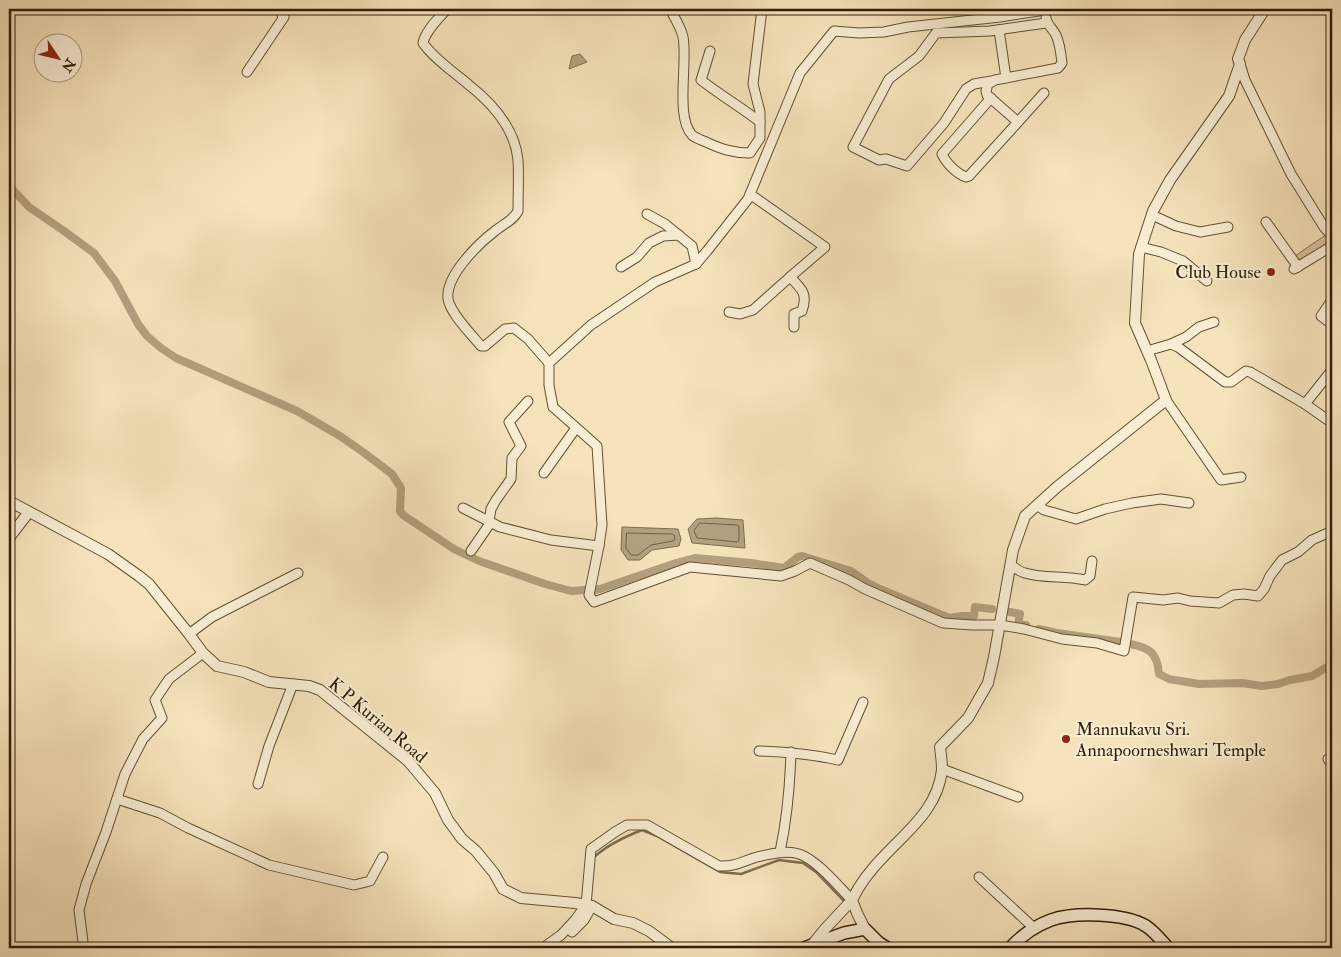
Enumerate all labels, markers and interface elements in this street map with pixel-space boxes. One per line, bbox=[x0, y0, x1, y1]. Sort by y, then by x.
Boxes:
north arrow bbox=[32, 32, 82, 82]
text: N bbox=[57, 54, 79, 76]
place label: Club House bbox=[1175, 261, 1261, 284]
marker: Club House bbox=[1265, 266, 1277, 278]
street label: K P Kurian Road bbox=[324, 672, 432, 768]
place label: Mannukavu Sri. Annapoorneshwari Temple bbox=[1075, 718, 1266, 762]
marker: Mannukavu Sri. Annapoorneshwari Temple bbox=[1060, 733, 1072, 745]

